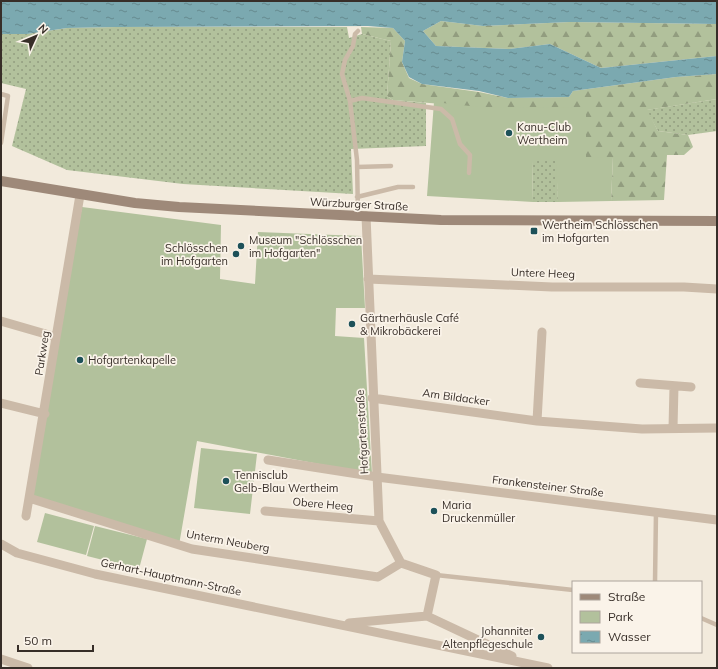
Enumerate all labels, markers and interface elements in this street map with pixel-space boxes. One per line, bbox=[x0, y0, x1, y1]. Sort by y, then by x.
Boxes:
north arrow bbox=[16, 16, 56, 56]
text: N bbox=[35, 21, 51, 37]
place label: Kanu-Club Wertheim bbox=[517, 120, 572, 147]
marker: Kanu-Club Wertheim bbox=[504, 128, 514, 138]
street label: Würzburger Straße bbox=[310, 194, 408, 214]
place label: Wertheim Schlösschen im Hofgarten bbox=[542, 218, 658, 245]
marker: Wertheim Schlösschen im Hofgarten bbox=[529, 226, 539, 236]
place label: Museum "Schlösschen im Hofgarten" bbox=[249, 233, 362, 260]
place label: Schlösschen im Hofgarten bbox=[161, 241, 228, 268]
marker: Museum "Schlösschen im Hofgarten" bbox=[236, 241, 246, 251]
marker: Schlösschen im Hofgarten bbox=[231, 249, 241, 259]
street label: Untere Heeg bbox=[511, 265, 575, 281]
place label: Gärtnerhäusle Café & Mikrobäckerei bbox=[360, 311, 459, 338]
marker: Gärtnerhäusle Café & Mikrobäckerei bbox=[347, 319, 357, 329]
street label: Parkweg bbox=[32, 330, 52, 376]
place label: Hofgartenkapelle bbox=[88, 353, 176, 367]
marker: Hofgartenkapelle bbox=[75, 355, 85, 365]
street label: Am Bildacker bbox=[422, 385, 490, 409]
street label: Hofgartenstraße bbox=[353, 389, 371, 475]
place label: Tennisclub Gelb-Blau Wertheim bbox=[234, 468, 338, 495]
street label: Frankensteiner Straße bbox=[491, 472, 605, 500]
marker: Tennisclub Gelb-Blau Wertheim bbox=[221, 476, 231, 486]
street label: Obere Heeg bbox=[292, 494, 354, 514]
place label: Maria Druckenmüller bbox=[442, 498, 515, 525]
marker: Maria Druckenmüller bbox=[429, 506, 439, 516]
street label: Unterm Neuberg bbox=[185, 527, 271, 555]
street label: Gerhart-Hauptmann-Straße bbox=[99, 555, 243, 599]
legend bbox=[572, 581, 702, 653]
text: Straße bbox=[608, 589, 645, 604]
text: Park bbox=[608, 609, 634, 624]
place label: Johanniter Altenpflegeschule bbox=[442, 624, 533, 651]
scale bar bbox=[18, 627, 93, 653]
text: Wasser bbox=[608, 629, 651, 644]
marker: Johanniter Altenpflegeschule bbox=[536, 632, 546, 642]
text: 50 m bbox=[24, 633, 52, 648]

